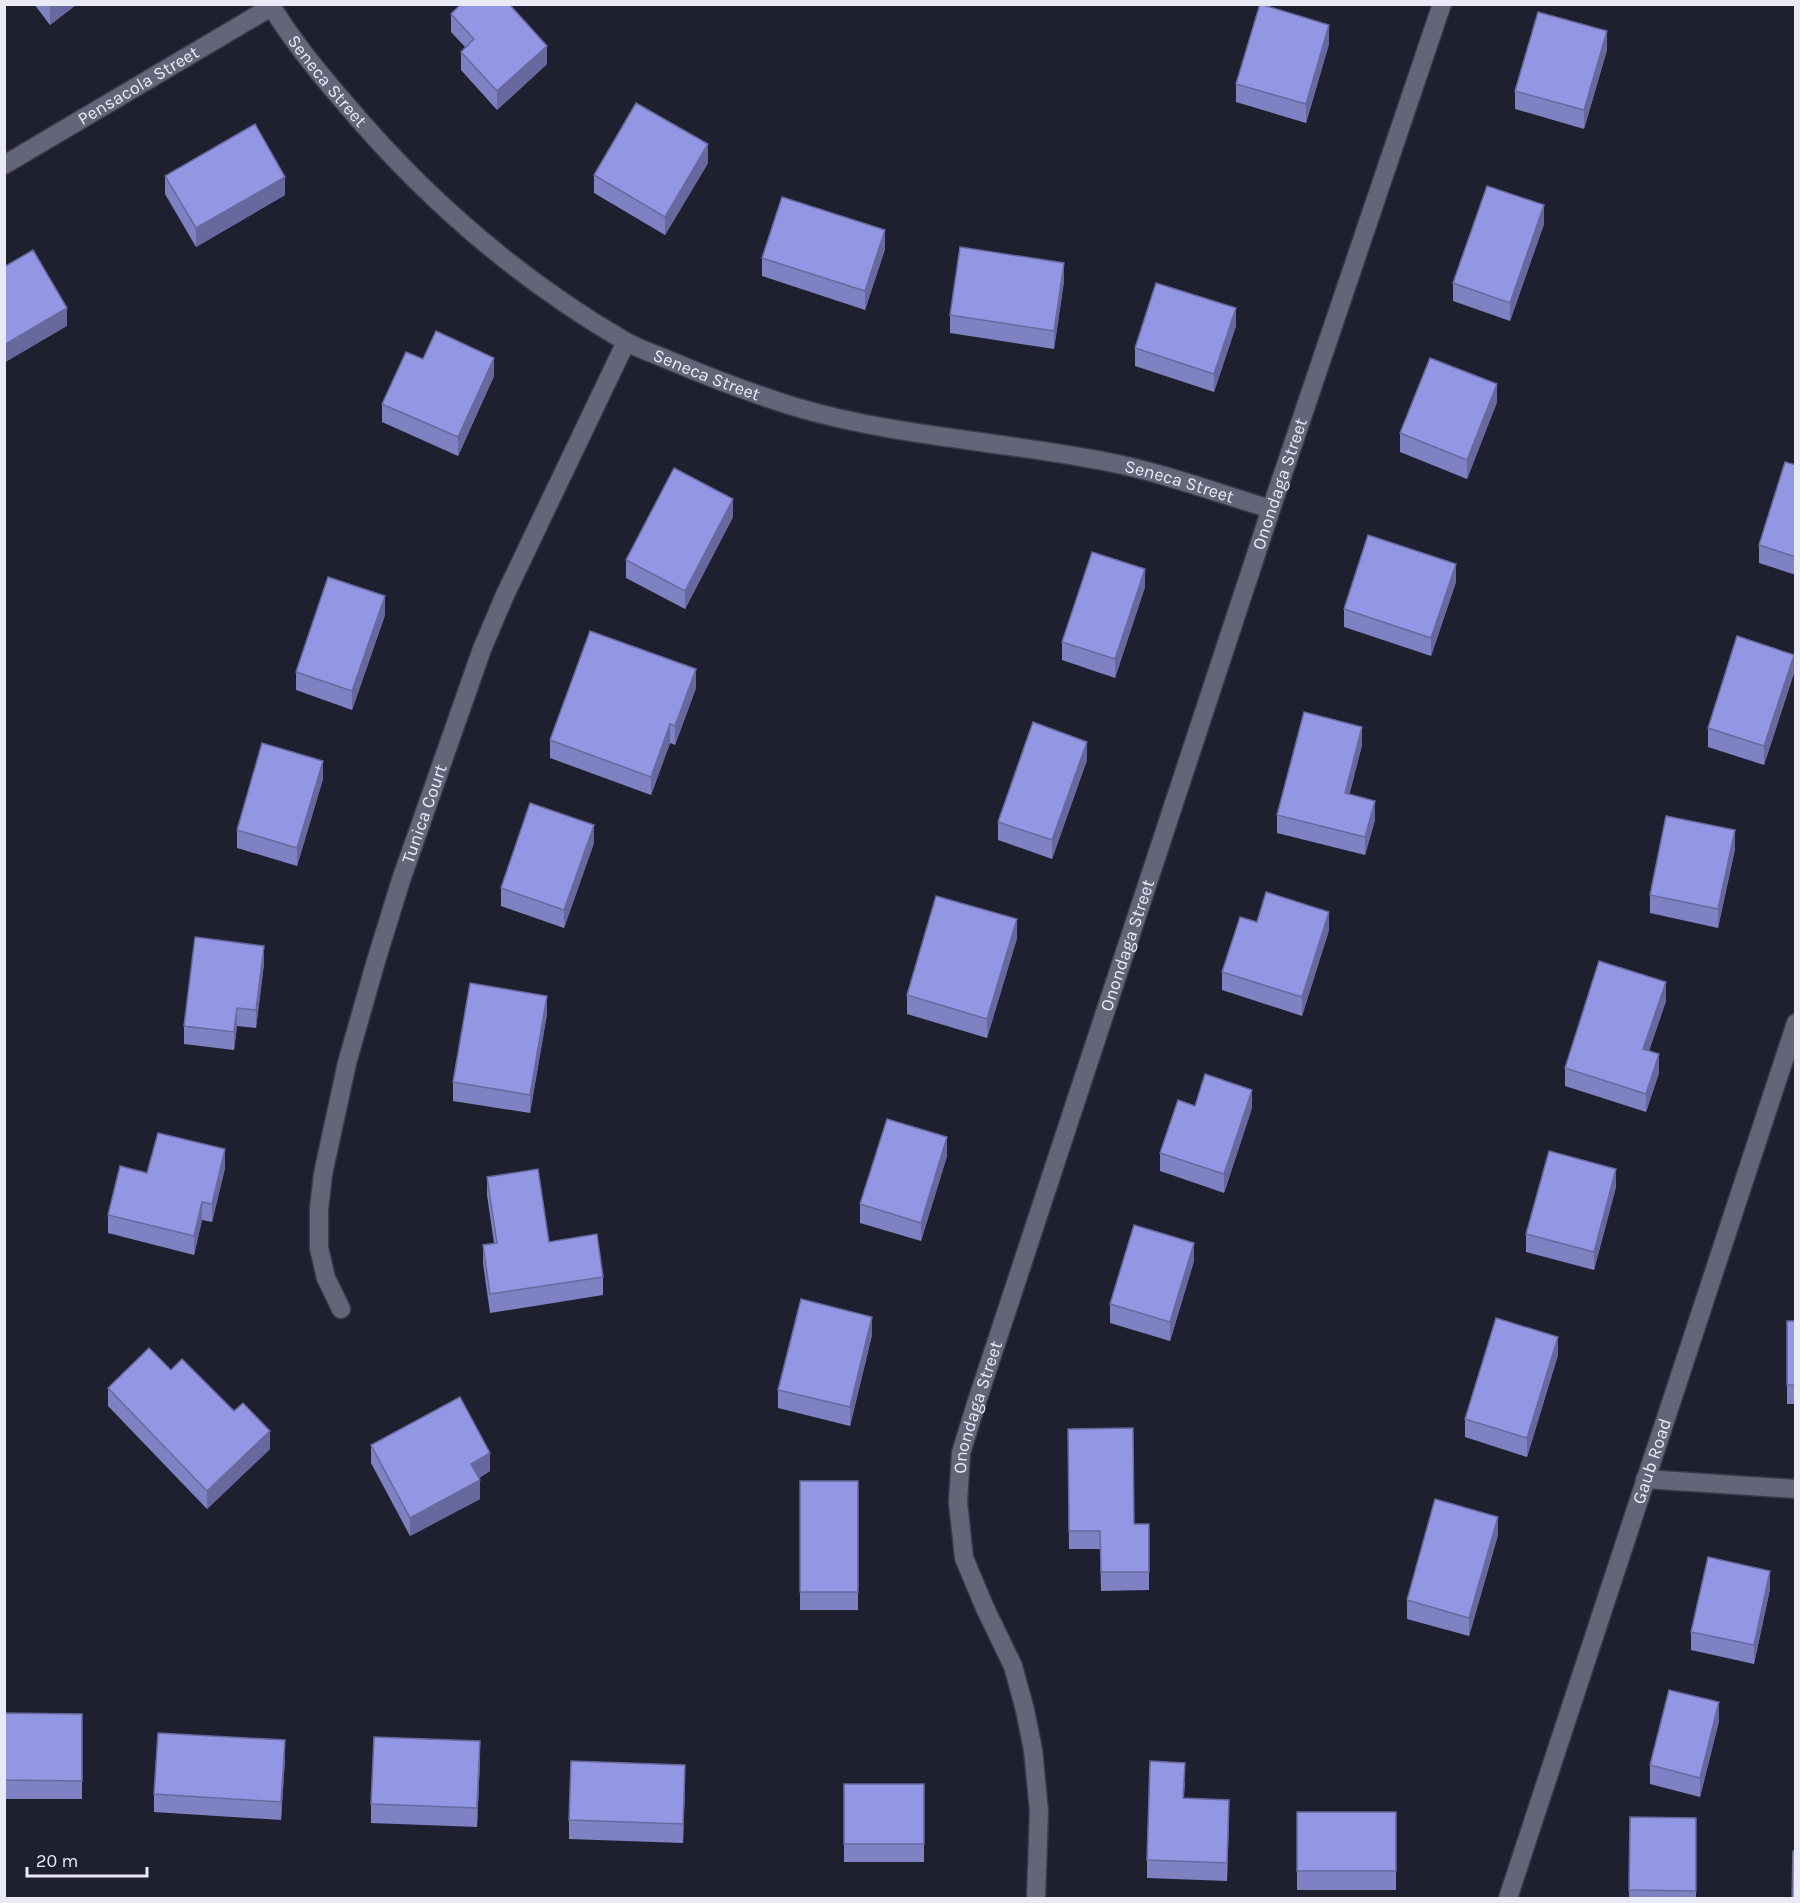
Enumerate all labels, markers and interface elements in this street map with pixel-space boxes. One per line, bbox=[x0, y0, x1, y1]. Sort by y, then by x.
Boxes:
street label: Seneca Street bbox=[283, 30, 372, 132]
street label: Pensacola Street bbox=[74, 41, 203, 130]
street label: Seneca Street bbox=[650, 344, 763, 406]
street label: Onondaga Street bbox=[1247, 415, 1312, 553]
street label: Seneca Street bbox=[1122, 455, 1237, 508]
street label: Tunica Court bbox=[397, 761, 452, 866]
street label: Onondaga Street bbox=[1095, 876, 1159, 1014]
street label: Onondaga Street bbox=[949, 1338, 1007, 1474]
street label: Gaub Road bbox=[1627, 1415, 1676, 1507]
scale bar bbox=[27, 1840, 147, 1878]
text: 20 m bbox=[36, 1850, 78, 1872]

